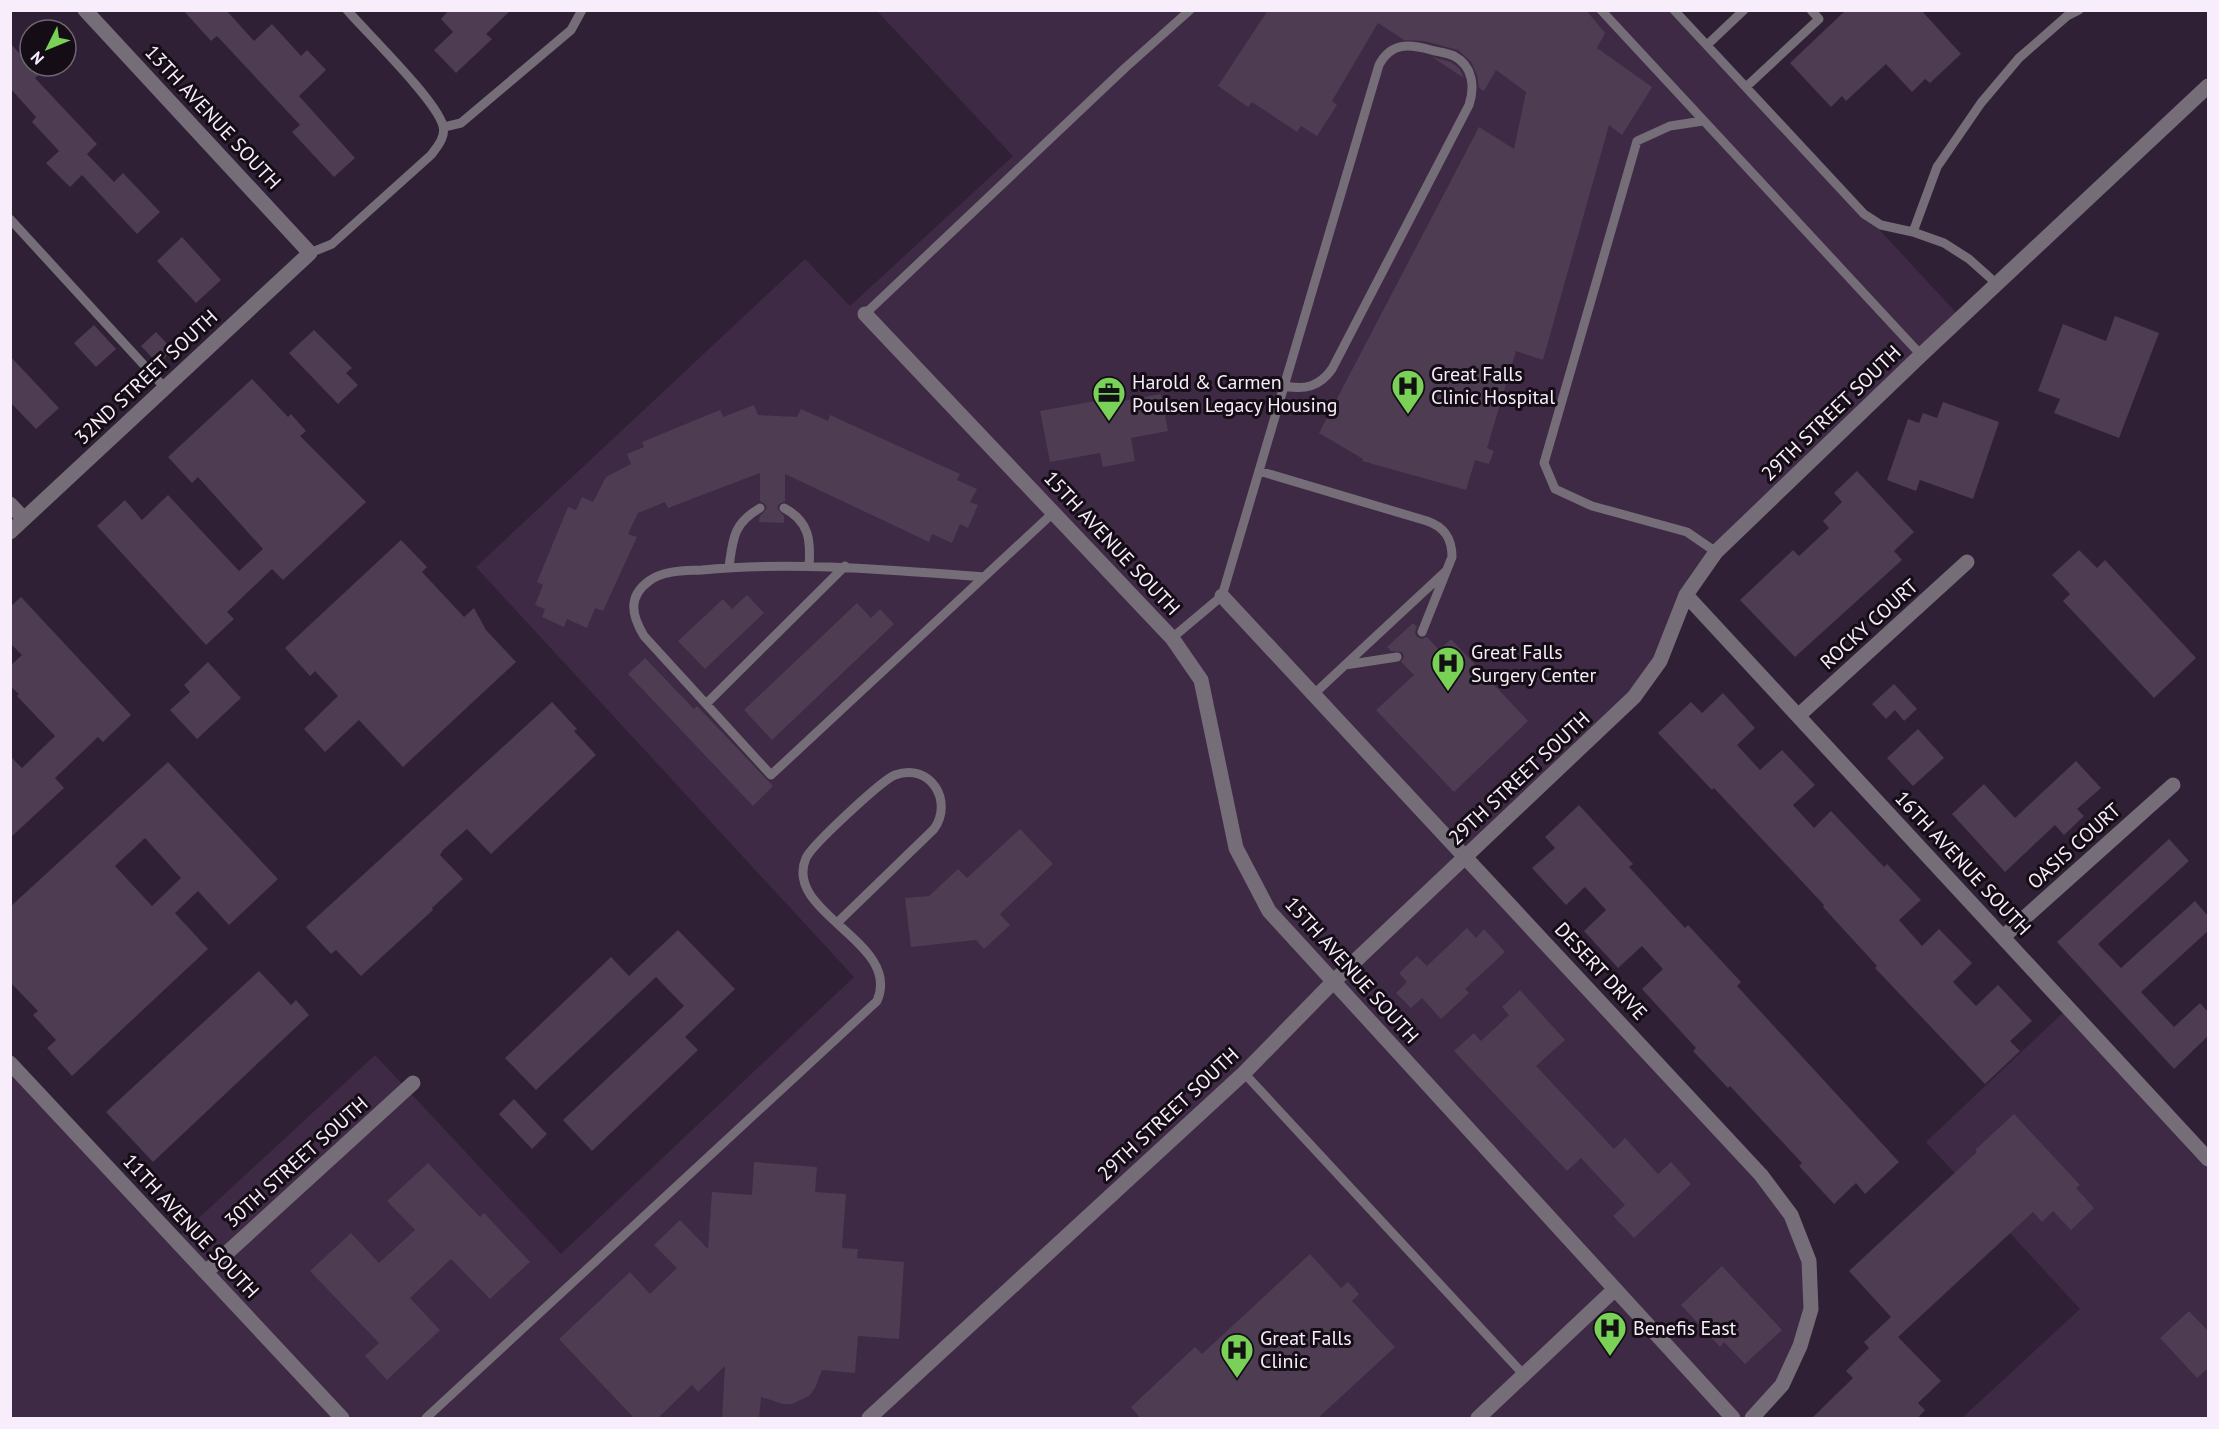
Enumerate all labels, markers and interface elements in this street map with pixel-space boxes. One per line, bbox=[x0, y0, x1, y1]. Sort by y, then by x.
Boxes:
north arrow bbox=[18, 18, 78, 78]
street label: 13TH AVENUE SOUTH bbox=[139, 39, 287, 195]
text: N bbox=[26, 48, 48, 69]
street label: 32ND STREET SOUTH bbox=[69, 304, 223, 450]
street label: 29TH STREET SOUTH bbox=[1756, 340, 1906, 486]
place label: Great Falls Clinic Hospital bbox=[1431, 361, 1555, 410]
hospital icon: Great Falls Clinic Hospital bbox=[1390, 368, 1426, 415]
place label: Harold & Carmen Poulsen Legacy Housing bbox=[1132, 369, 1338, 418]
office icon: Harold & Carmen Poulsen Legacy Housing bbox=[1091, 375, 1127, 422]
street label: 15TH AVENUE SOUTH bbox=[1038, 465, 1186, 621]
street label: ROCKY COURT bbox=[1815, 573, 1923, 675]
place label: Great Falls Surgery Center bbox=[1471, 639, 1596, 688]
hospital icon: Great Falls Surgery Center bbox=[1430, 645, 1466, 692]
street label: 29TH STREET SOUTH bbox=[1443, 706, 1595, 850]
street label: 16TH AVENUE SOUTH bbox=[1889, 785, 2037, 941]
street label: OASIS COURT bbox=[2022, 797, 2126, 895]
street label: 15TH AVENUE SOUTH bbox=[1279, 891, 1425, 1049]
street label: DESERT DRIVE bbox=[1549, 917, 1653, 1025]
street label: 29TH STREET SOUTH bbox=[1092, 1042, 1244, 1186]
street label: 30TH STREET SOUTH bbox=[219, 1091, 373, 1233]
street label: 11TH AVENUE SOUTH bbox=[117, 1148, 265, 1304]
hospital icon: Benefis East bbox=[1592, 1310, 1628, 1357]
place label: Benefis East bbox=[1633, 1315, 1737, 1341]
place label: Great Falls Clinic bbox=[1260, 1325, 1352, 1374]
hospital icon: Great Falls Clinic bbox=[1219, 1332, 1255, 1379]

